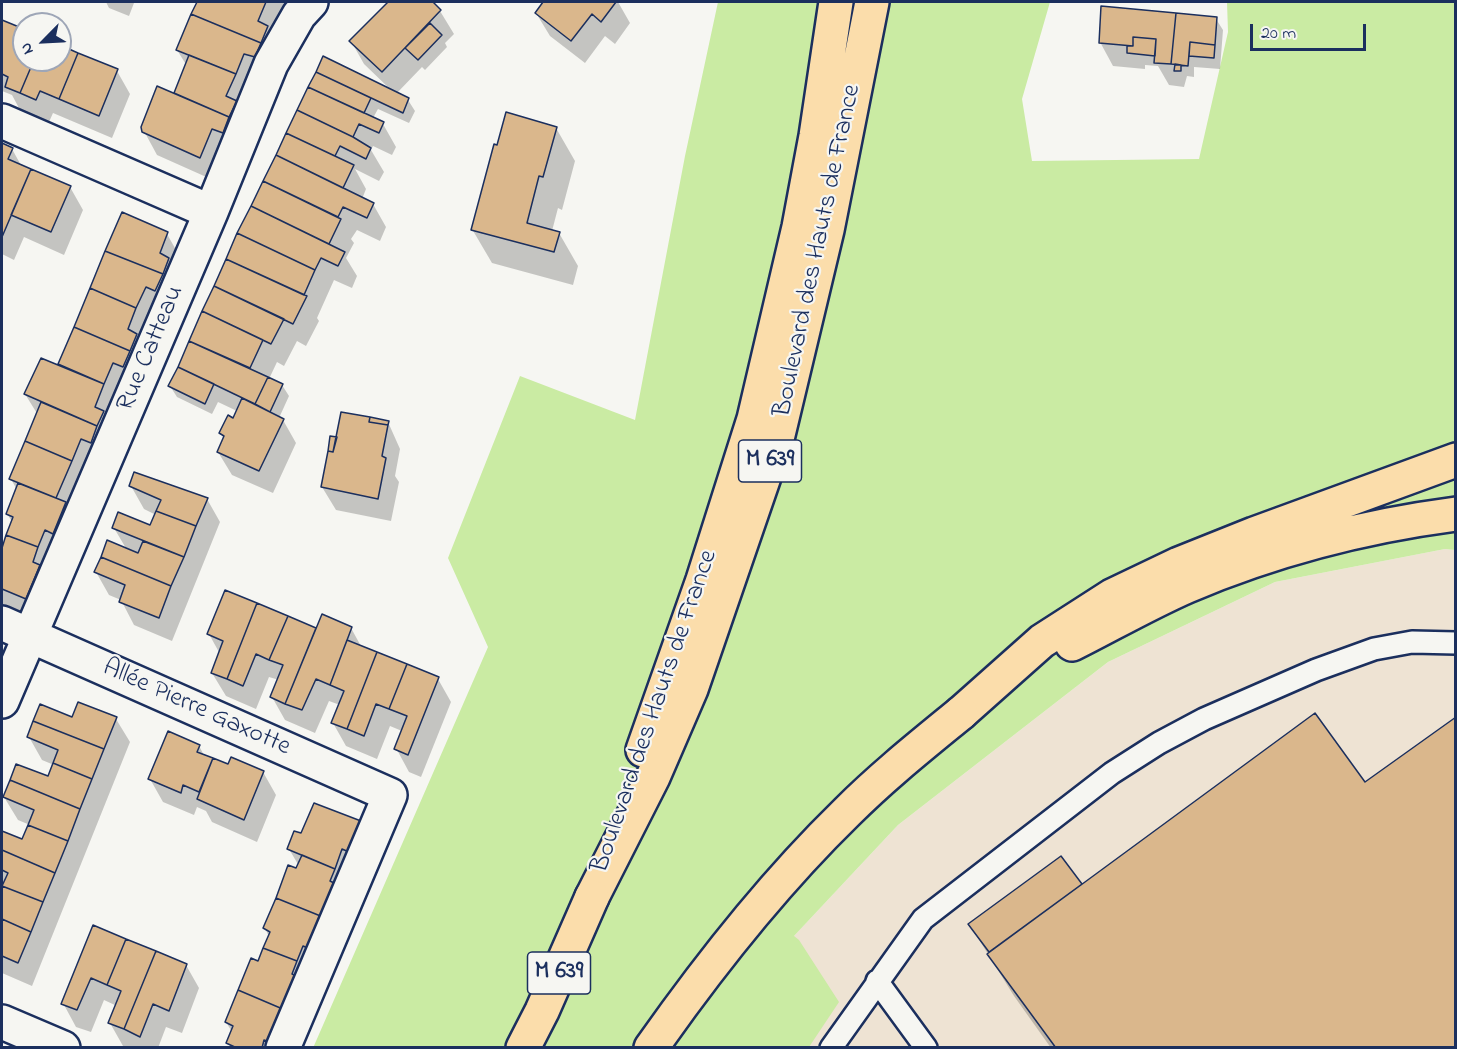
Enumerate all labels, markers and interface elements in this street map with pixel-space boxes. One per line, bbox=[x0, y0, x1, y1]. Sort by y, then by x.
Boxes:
north arrow bbox=[12, 12, 72, 72]
scale bar bbox=[1253, 12, 1368, 50]
text: 20 m bbox=[1261, 21, 1296, 47]
text: N bbox=[14, 39, 41, 58]
street label: Boulevard des Hauts de France bbox=[768, 82, 870, 420]
street label: Rue Catteau bbox=[112, 281, 192, 417]
road number: M 639 bbox=[738, 440, 802, 482]
street label: Boulevard des Hauts de France bbox=[586, 547, 726, 877]
street label: Allée Pierre Gaxotte bbox=[97, 654, 295, 764]
road number: M 639 bbox=[528, 952, 590, 994]

